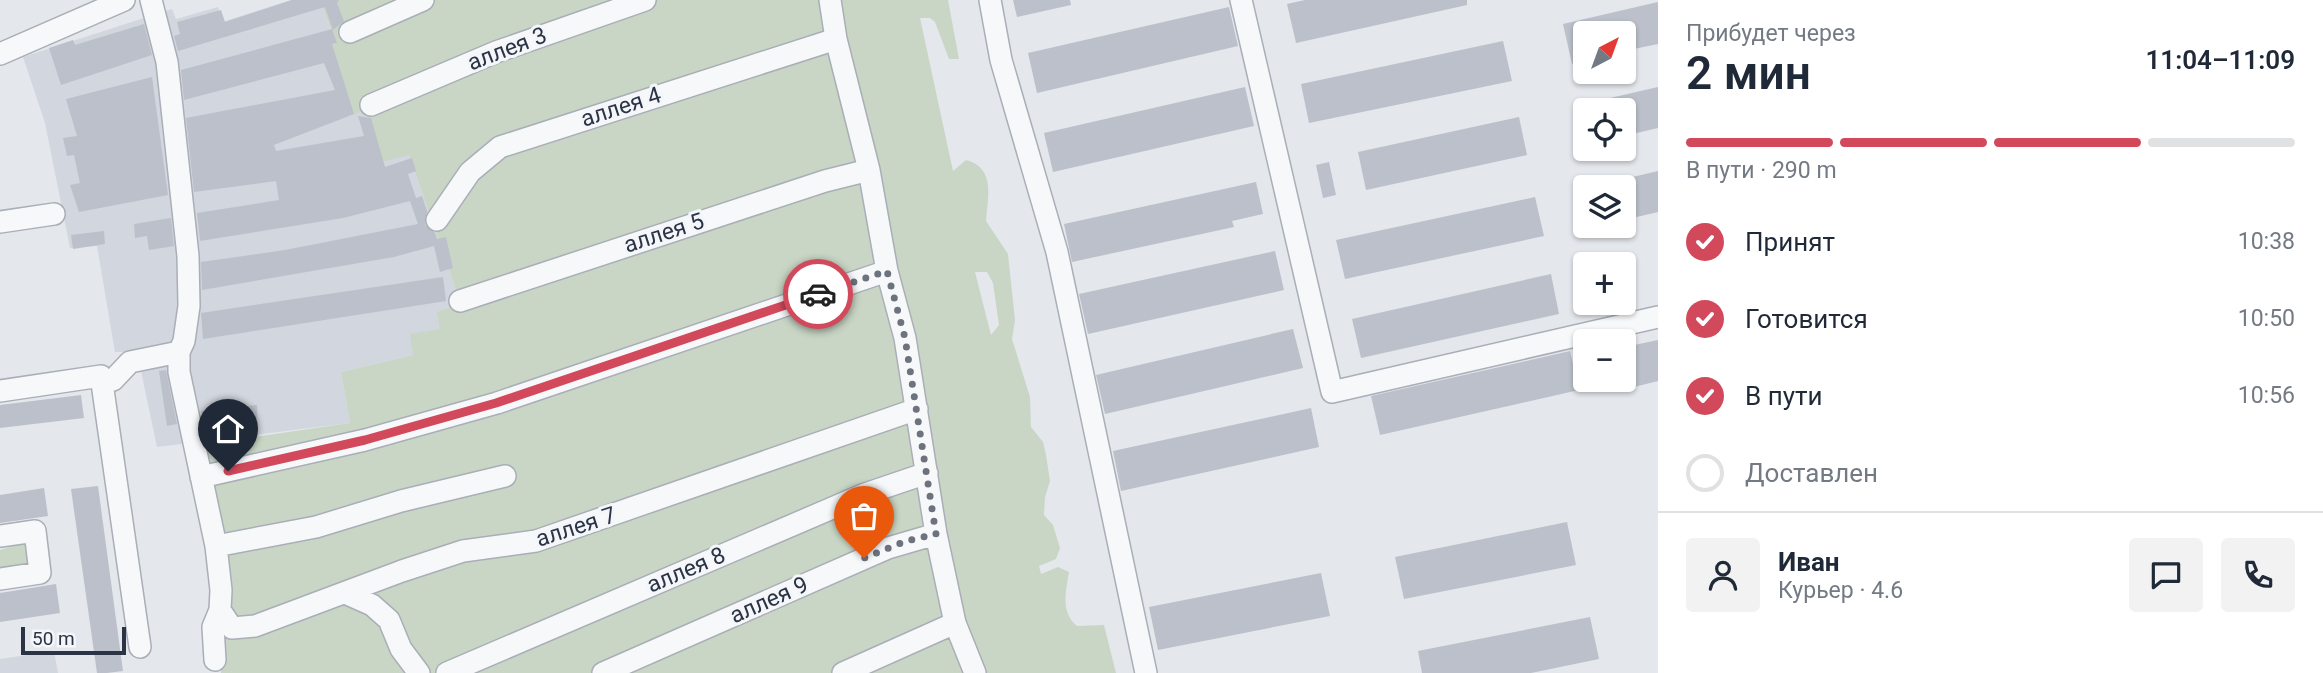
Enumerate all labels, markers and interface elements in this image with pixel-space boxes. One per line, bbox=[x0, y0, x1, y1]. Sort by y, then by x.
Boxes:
text: Прибудет через bbox=[1686, 20, 1856, 47]
north arrow bbox=[1573, 21, 1636, 84]
map controls bbox=[1573, 21, 1636, 392]
street label: аллея 3 bbox=[464, 22, 550, 76]
text: 11:04–11:09 bbox=[2145, 45, 2295, 75]
text: 2 мин bbox=[1686, 46, 1811, 100]
street label: аллея 4 bbox=[578, 81, 664, 133]
button: locate bbox=[1573, 98, 1636, 161]
text: В пути · 290 m bbox=[1686, 157, 1837, 184]
button: layers bbox=[1573, 175, 1636, 238]
street label: аллея 5 bbox=[621, 207, 707, 259]
icon: check bbox=[1686, 223, 1724, 261]
text: Принят bbox=[1745, 227, 1835, 257]
text: 10:38 bbox=[2238, 228, 2295, 255]
button: + bbox=[1573, 252, 1636, 315]
courier bbox=[783, 259, 853, 329]
icon: car bbox=[799, 275, 837, 313]
icon: check bbox=[1686, 300, 1724, 338]
text: Готовится bbox=[1745, 304, 1868, 334]
text: 10:50 bbox=[2238, 305, 2295, 332]
button: − bbox=[1573, 329, 1636, 392]
icon: check bbox=[1686, 377, 1724, 415]
text: В пути bbox=[1745, 381, 1822, 411]
text: 10:56 bbox=[2238, 382, 2295, 409]
pin bbox=[198, 399, 258, 471]
icon: home bbox=[209, 410, 247, 448]
text: Доставлен bbox=[1745, 458, 1878, 488]
pin bbox=[834, 486, 894, 558]
icon: bag bbox=[845, 497, 883, 535]
street label: аллея 7 bbox=[533, 501, 619, 553]
button: person bbox=[1686, 538, 1760, 612]
button: chat bbox=[2129, 538, 2203, 612]
button: phone bbox=[2221, 538, 2295, 612]
street label: аллея 8 bbox=[643, 541, 729, 599]
text: Иван bbox=[1778, 547, 1840, 577]
street label: аллея 9 bbox=[726, 571, 812, 629]
text: Курьер · 4.6 bbox=[1778, 577, 1903, 604]
scale bar bbox=[21, 624, 126, 656]
text: 50 m bbox=[32, 627, 75, 650]

